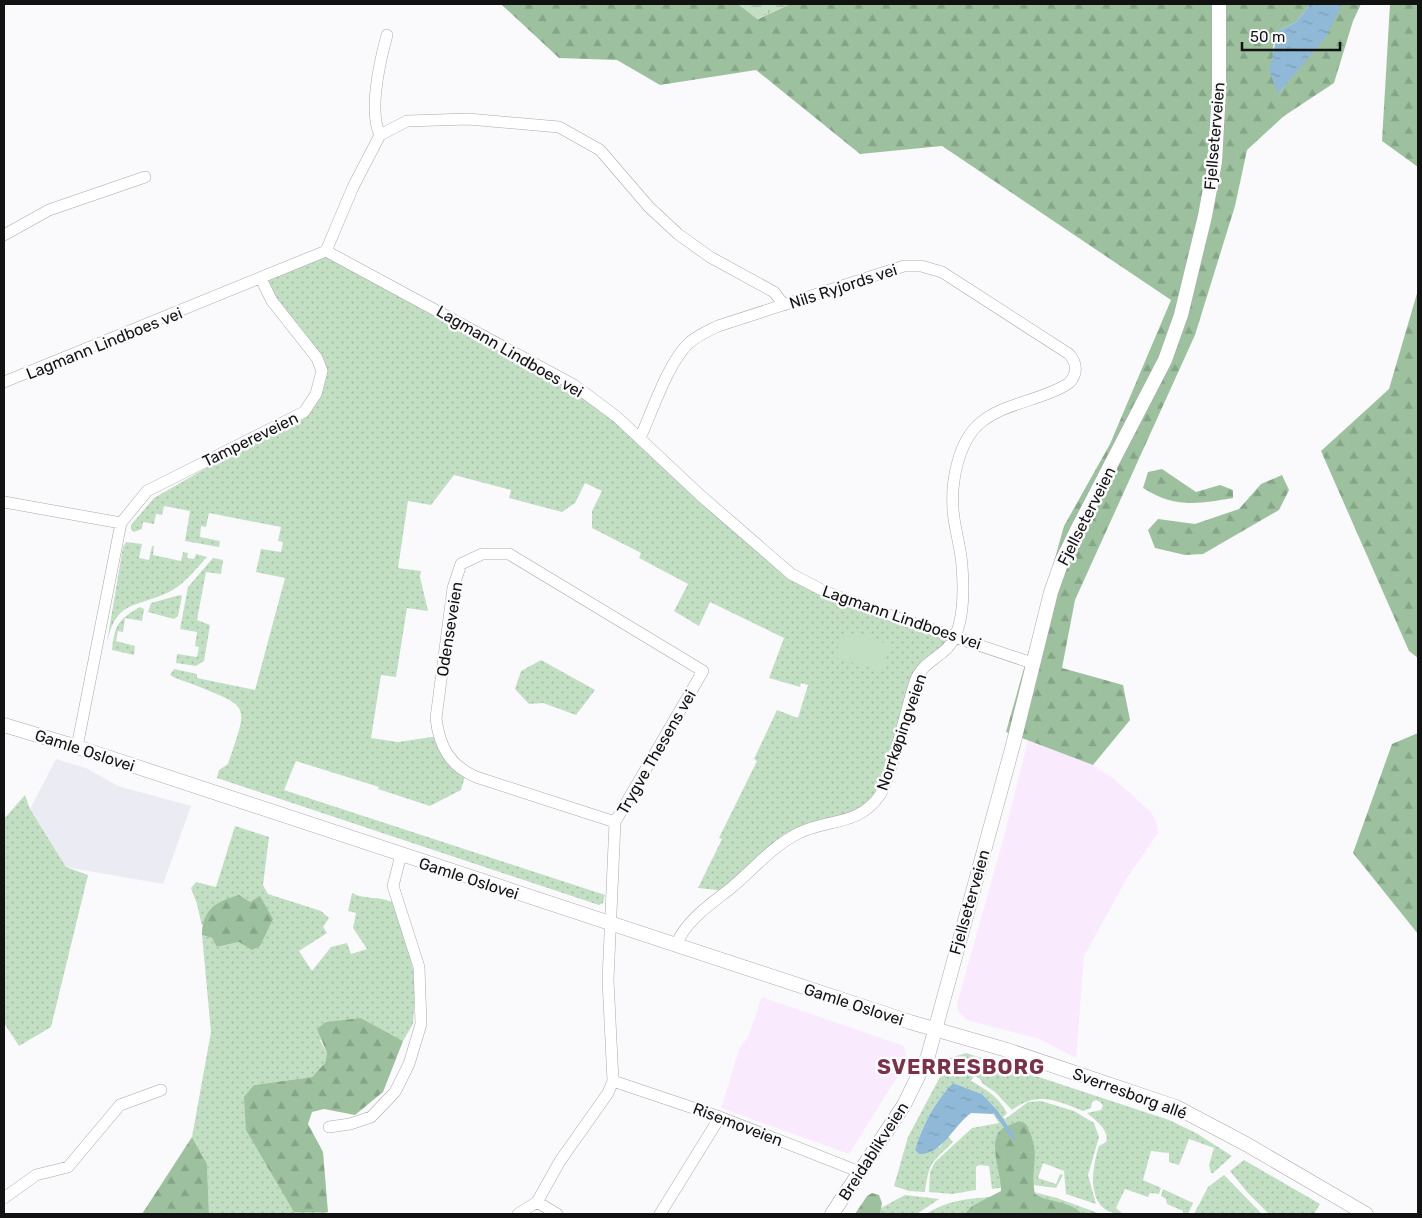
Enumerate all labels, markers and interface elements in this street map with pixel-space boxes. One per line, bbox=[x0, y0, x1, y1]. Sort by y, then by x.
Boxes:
scale bar bbox=[1242, 20, 1340, 52]
text: 50 m bbox=[1250, 28, 1285, 46]
street label: Fjellseterveien bbox=[1200, 81, 1229, 191]
street label: Nils Ryjords vei bbox=[787, 260, 899, 313]
street label: Lagmann Lindboes vei bbox=[433, 302, 587, 401]
street label: Lagmann Lindboes vei bbox=[23, 303, 185, 383]
street label: Tampereveien bbox=[199, 408, 301, 471]
street label: Fjellseterveien bbox=[1053, 464, 1120, 569]
street label: Odenseveien bbox=[433, 580, 466, 678]
street label: Lagmann Lindboes vei bbox=[820, 581, 984, 654]
street label: Norrkøpingveien bbox=[873, 671, 930, 793]
street label: Trygve Thesens vei bbox=[613, 687, 700, 818]
street label: Gamle Oslovei bbox=[33, 725, 137, 776]
street label: Fjellseterveien bbox=[945, 847, 994, 957]
street label: Gamle Oslovei bbox=[417, 853, 521, 904]
street label: Gamle Oslovei bbox=[802, 979, 906, 1030]
district label: SVERRESBORG bbox=[877, 1054, 1045, 1079]
street label: Sverresborg allé bbox=[1070, 1064, 1190, 1123]
street label: Risemoveien bbox=[690, 1099, 785, 1150]
street label: Breidablikveien bbox=[835, 1099, 912, 1204]

